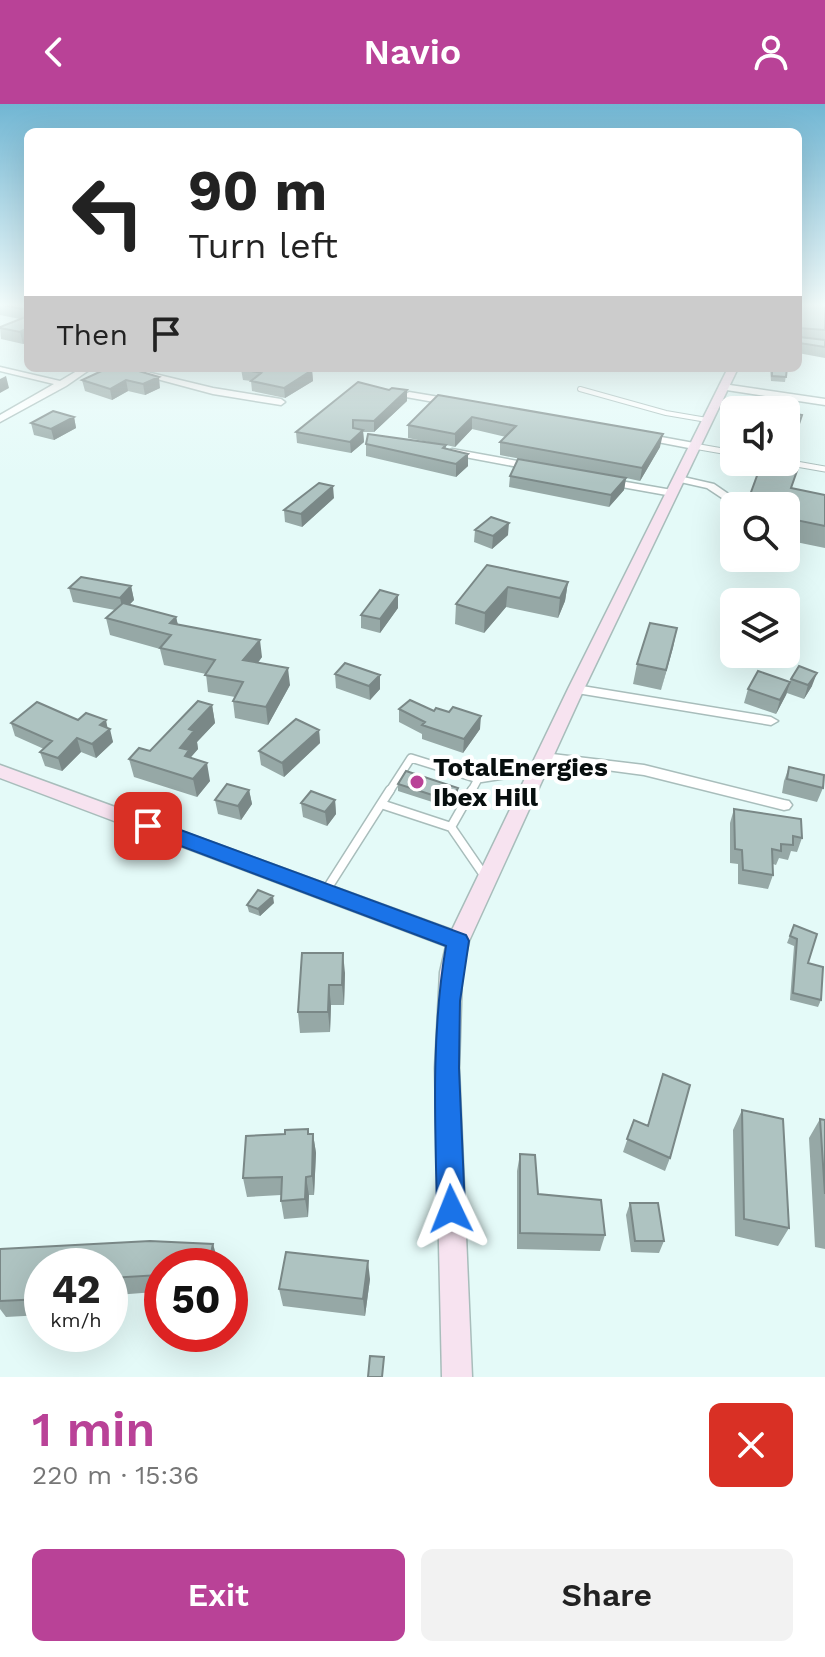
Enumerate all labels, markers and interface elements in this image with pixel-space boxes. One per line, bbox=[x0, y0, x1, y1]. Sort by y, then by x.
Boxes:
icon: back bbox=[32, 30, 76, 74]
icon: person bbox=[749, 30, 793, 74]
text: Navio bbox=[364, 31, 461, 73]
text: 90 m bbox=[188, 158, 327, 224]
icon: left bbox=[56, 160, 160, 264]
text: Turn left bbox=[188, 225, 338, 267]
icon: arrive bbox=[144, 312, 188, 356]
text: Then bbox=[56, 317, 128, 352]
map controls bbox=[720, 396, 800, 668]
button: sound bbox=[720, 396, 800, 476]
button: search bbox=[720, 492, 800, 572]
button: layers bbox=[720, 588, 800, 668]
place label: TotalEnergies Ibex Hill bbox=[433, 752, 608, 812]
marker: TotalEnergies Ibex Hill bbox=[408, 773, 426, 791]
pin bbox=[114, 792, 182, 860]
icon: arrive bbox=[126, 804, 170, 848]
position arrow bbox=[409, 1167, 493, 1251]
speed limit sign: 50 bbox=[144, 1248, 248, 1352]
text: 42 bbox=[51, 1266, 101, 1313]
text: km/h bbox=[50, 1308, 102, 1332]
text: 1 min bbox=[32, 1401, 155, 1458]
button: close bbox=[709, 1403, 793, 1487]
text: 220 m · 15:36 bbox=[32, 1460, 199, 1490]
button: Exit bbox=[32, 1549, 405, 1641]
button: Share bbox=[421, 1549, 793, 1641]

